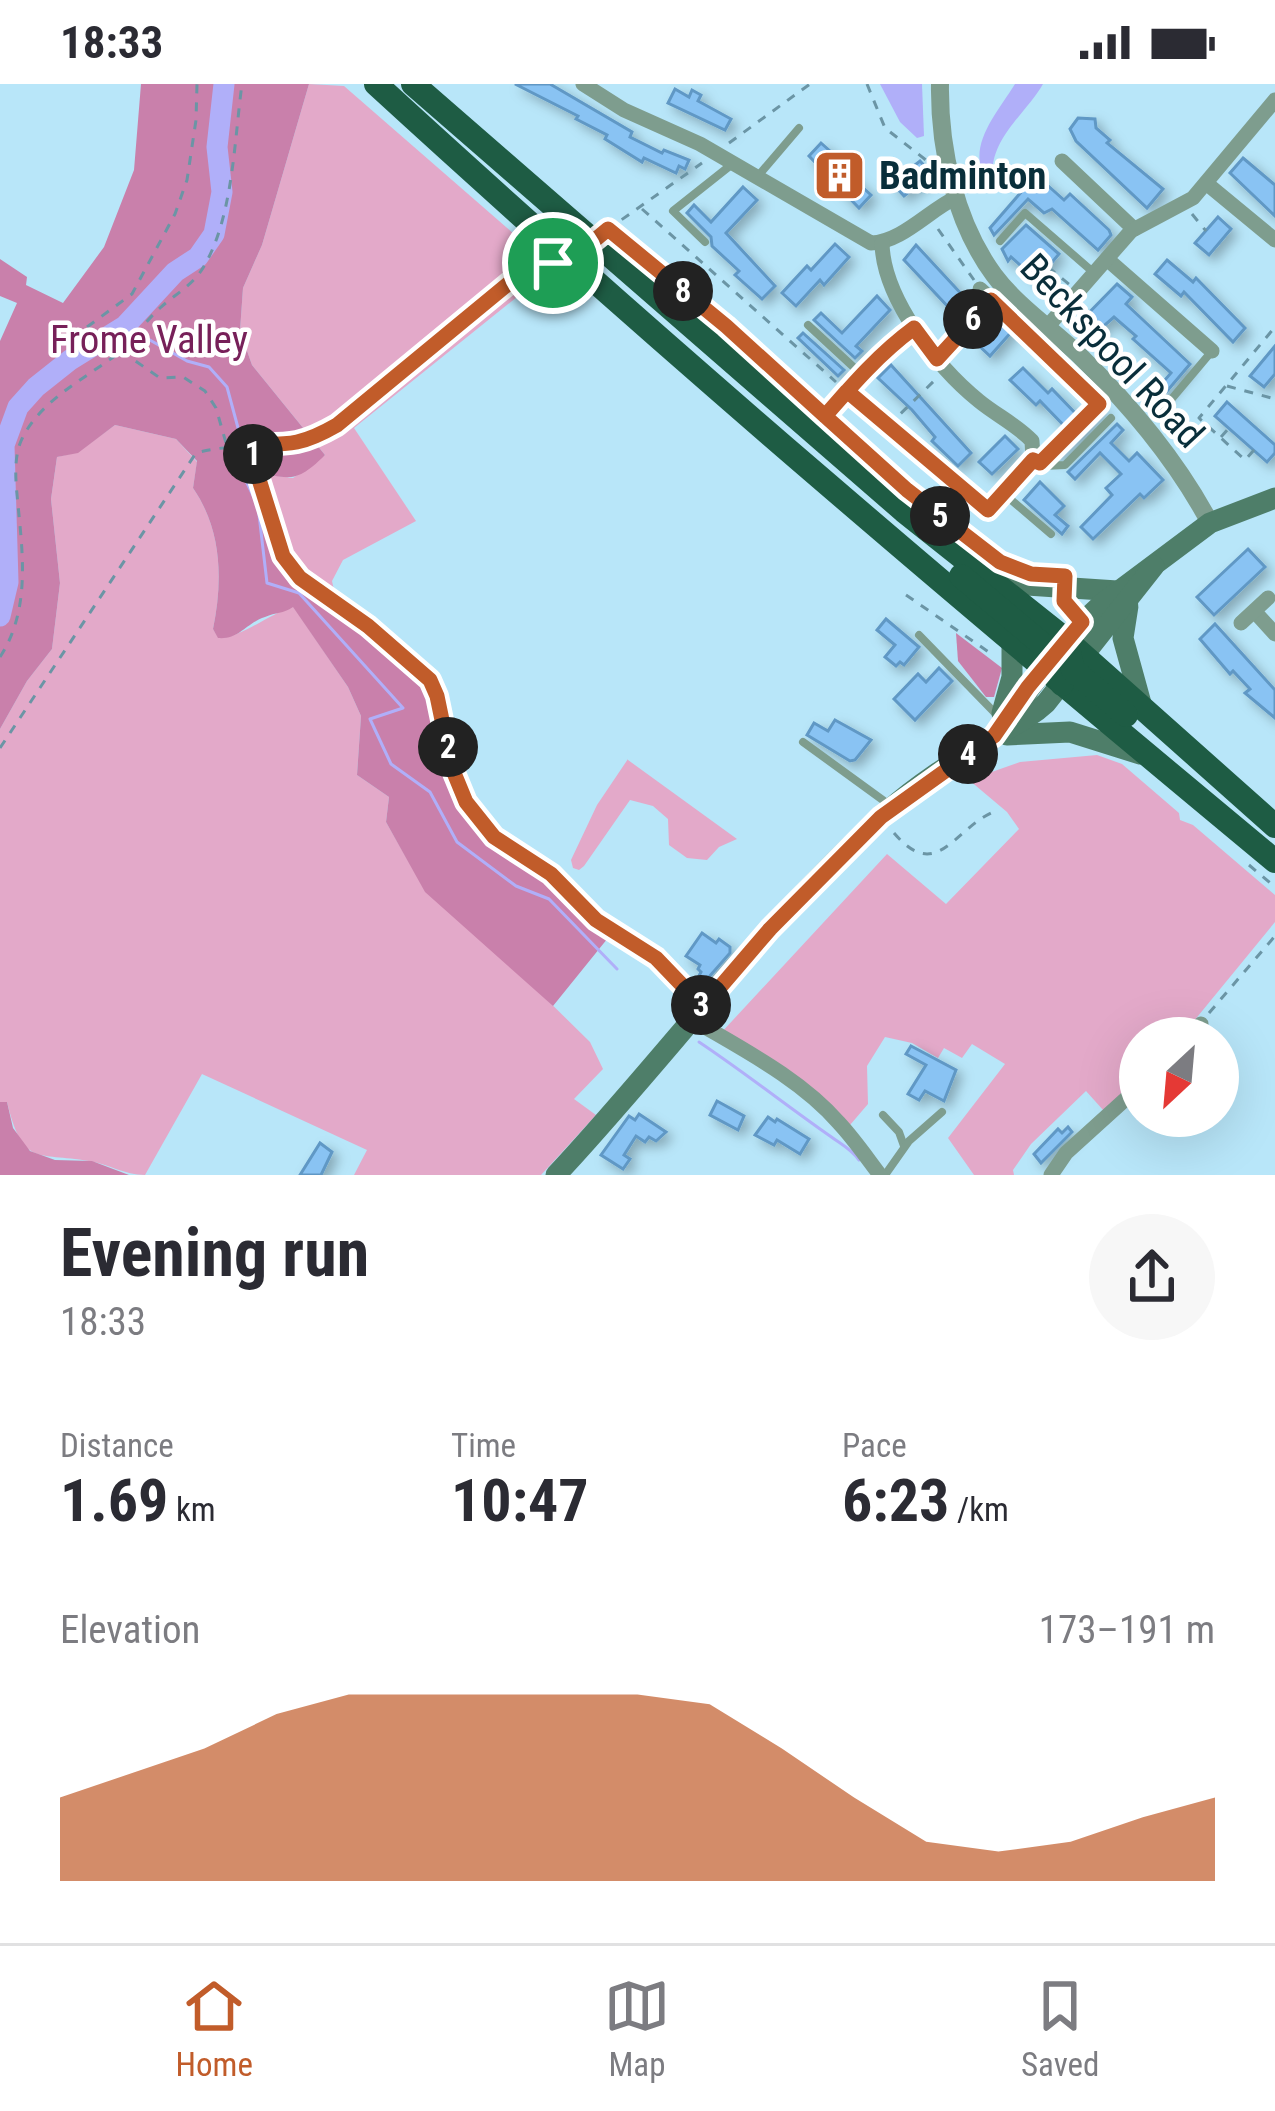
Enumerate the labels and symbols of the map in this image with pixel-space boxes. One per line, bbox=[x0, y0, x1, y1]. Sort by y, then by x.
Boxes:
building icon: Badminton bbox=[812, 148, 868, 204]
place label: Badminton bbox=[879, 153, 1047, 199]
pin bbox=[502, 212, 604, 314]
street label: Beckspool Road bbox=[1011, 245, 1213, 457]
pin: 8 bbox=[653, 261, 713, 321]
pin: 6 bbox=[943, 289, 1003, 349]
park label: Frome Valley bbox=[50, 317, 248, 363]
pin: 1 bbox=[223, 424, 283, 484]
pin: 5 bbox=[910, 486, 970, 546]
pin: 2 bbox=[418, 717, 478, 777]
pin: 4 bbox=[938, 724, 998, 784]
pin: 3 bbox=[671, 975, 731, 1035]
north arrow bbox=[1119, 1017, 1239, 1137]

